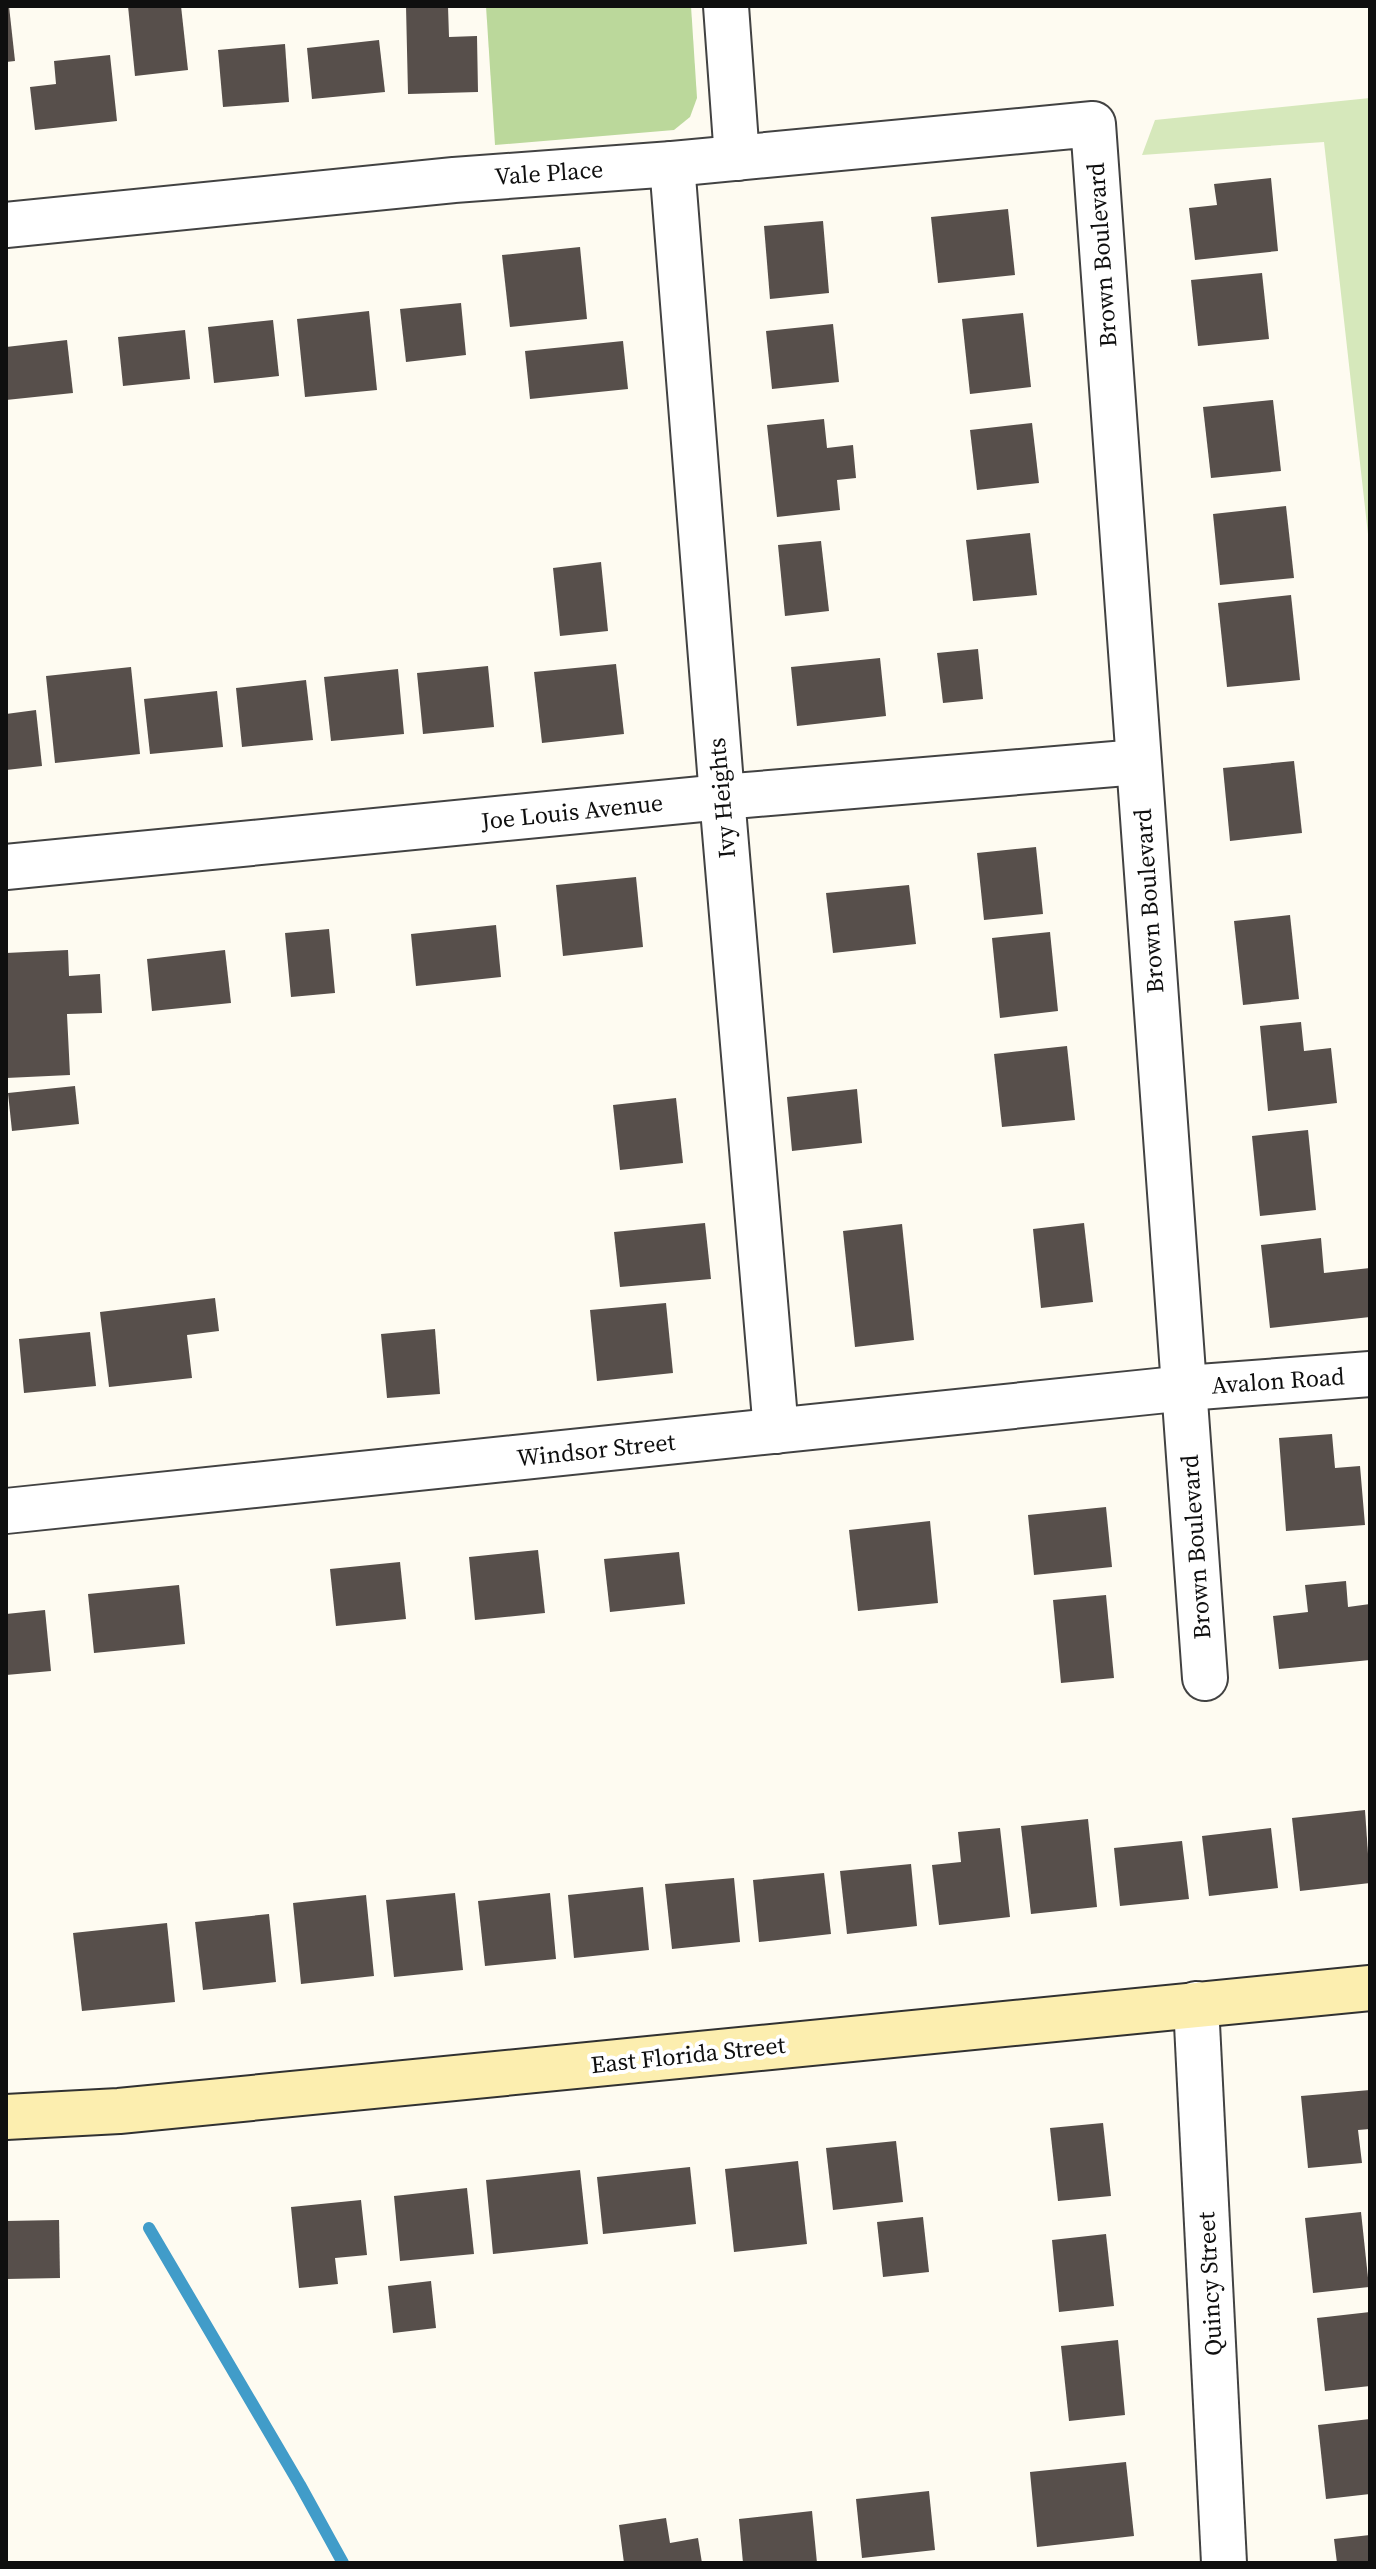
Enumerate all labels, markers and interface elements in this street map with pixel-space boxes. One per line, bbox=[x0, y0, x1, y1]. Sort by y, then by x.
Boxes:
street label: Vale Place bbox=[494, 152, 604, 193]
street label: Brown Boulevard bbox=[1079, 161, 1124, 349]
street label: Ivy Heights bbox=[700, 736, 743, 860]
street label: Joe Louis Avenue bbox=[478, 786, 665, 838]
street label: Brown Boulevard bbox=[1126, 807, 1171, 995]
street label: Avalon Road bbox=[1210, 1359, 1346, 1402]
street label: Windsor Street bbox=[515, 1425, 677, 1474]
street label: Brown Boulevard bbox=[1173, 1453, 1218, 1641]
street label: East Florida Street bbox=[589, 2028, 787, 2081]
street label: Quincy Street bbox=[1189, 2211, 1230, 2357]

